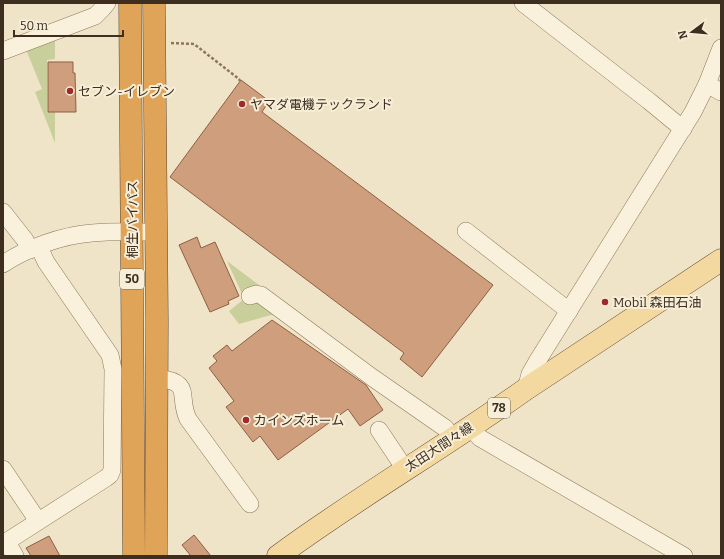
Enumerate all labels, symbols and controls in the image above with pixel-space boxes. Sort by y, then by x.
scale bar [14,12,123,38]
north arrow [672,12,712,52]
text: 50 m [20,19,49,33]
text: N [675,28,690,40]
place label: セブン-イレブン [78,84,175,99]
marker: セブン-イレブン [65,86,75,96]
place label: ヤマダ電機テックランド [250,97,393,112]
marker: ヤマダ電機テックランド [237,99,247,109]
street label: 桐生バイパス [125,180,140,258]
road number: 50 [120,269,144,289]
place label: Mobil 森田石油 [613,295,702,310]
marker: Mobil 森田石油 [600,297,610,307]
road number: 78 [488,398,510,418]
place label: カインズホーム [254,413,344,428]
marker: カインズホーム [241,415,251,425]
street label: 太田大間々線 [402,419,476,475]

